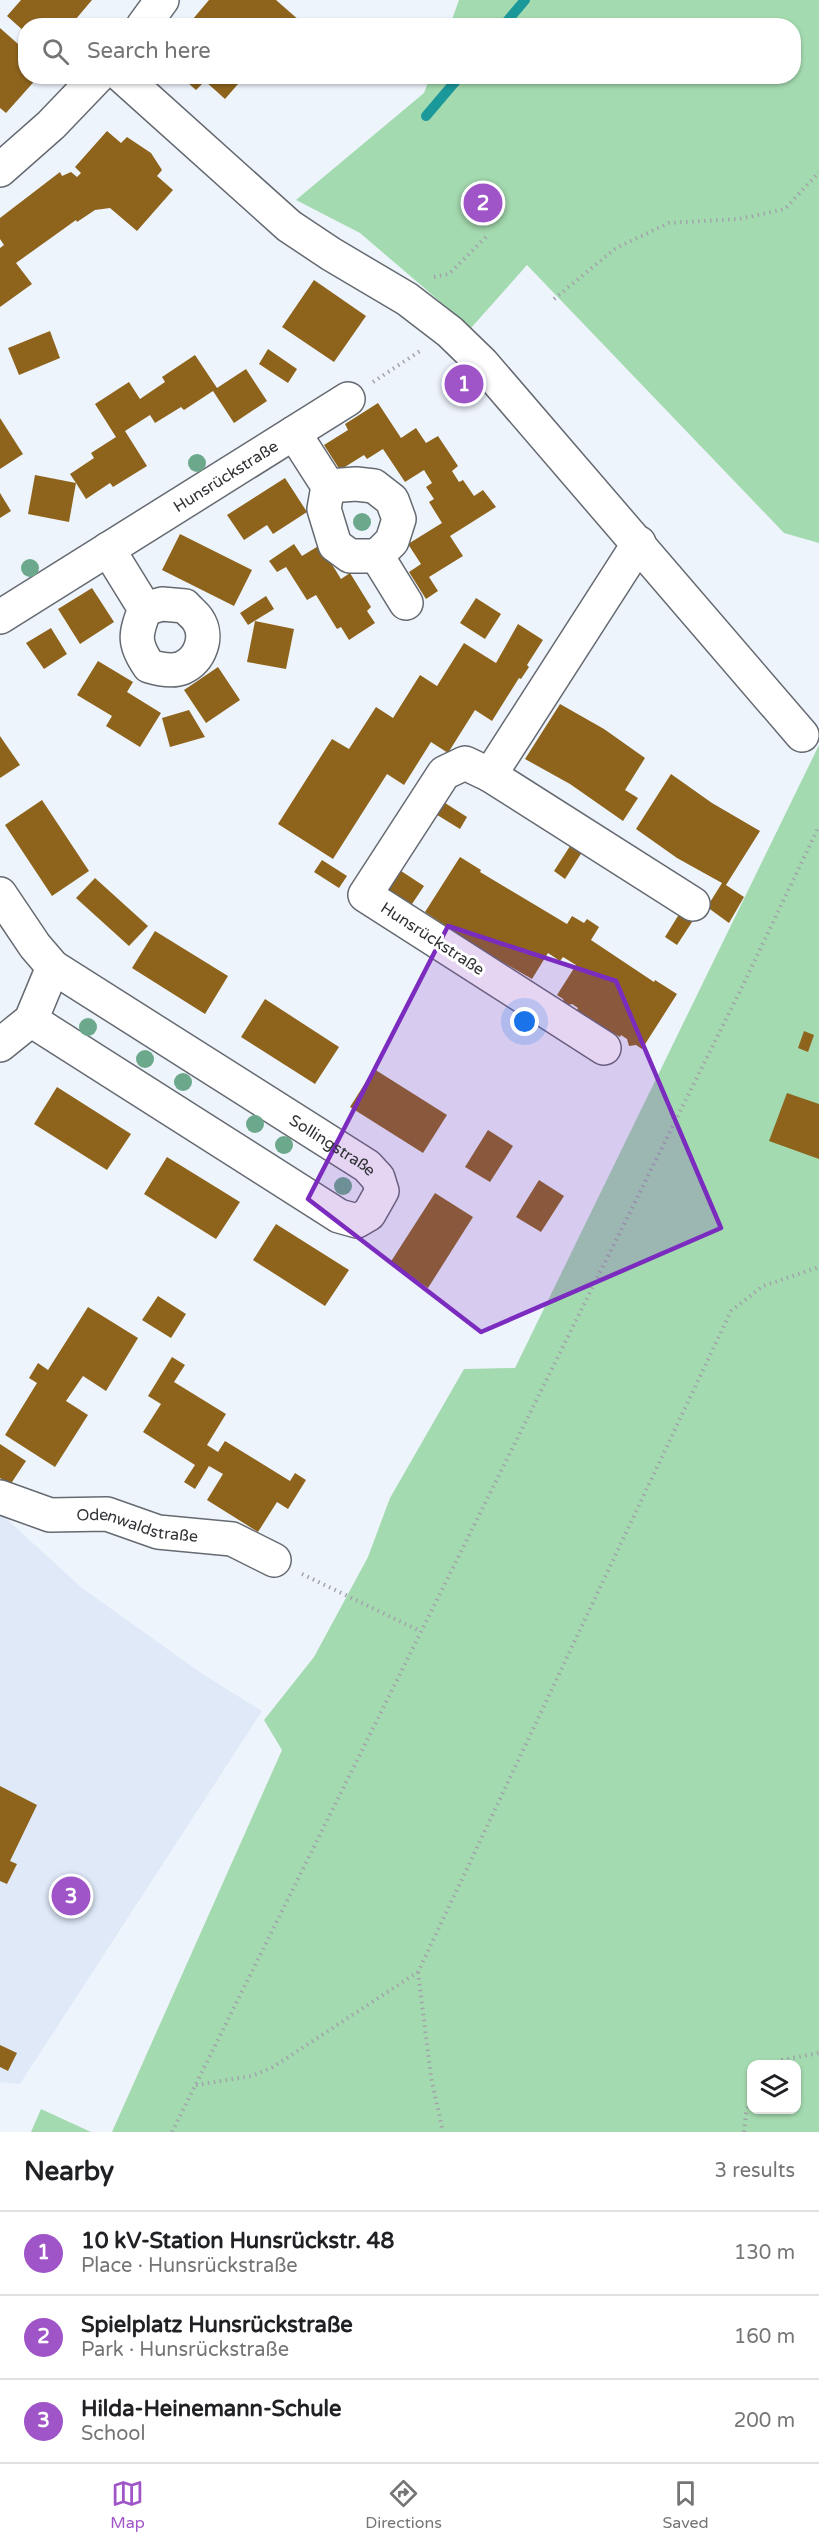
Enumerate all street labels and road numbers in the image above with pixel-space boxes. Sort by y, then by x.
street label: Hunsrückstraße [170,436,282,517]
street label: Hunsrückstraße [377,898,488,980]
street label: Sollingstraße [285,1110,380,1180]
street label: Odenwaldstraße [76,1505,199,1547]

